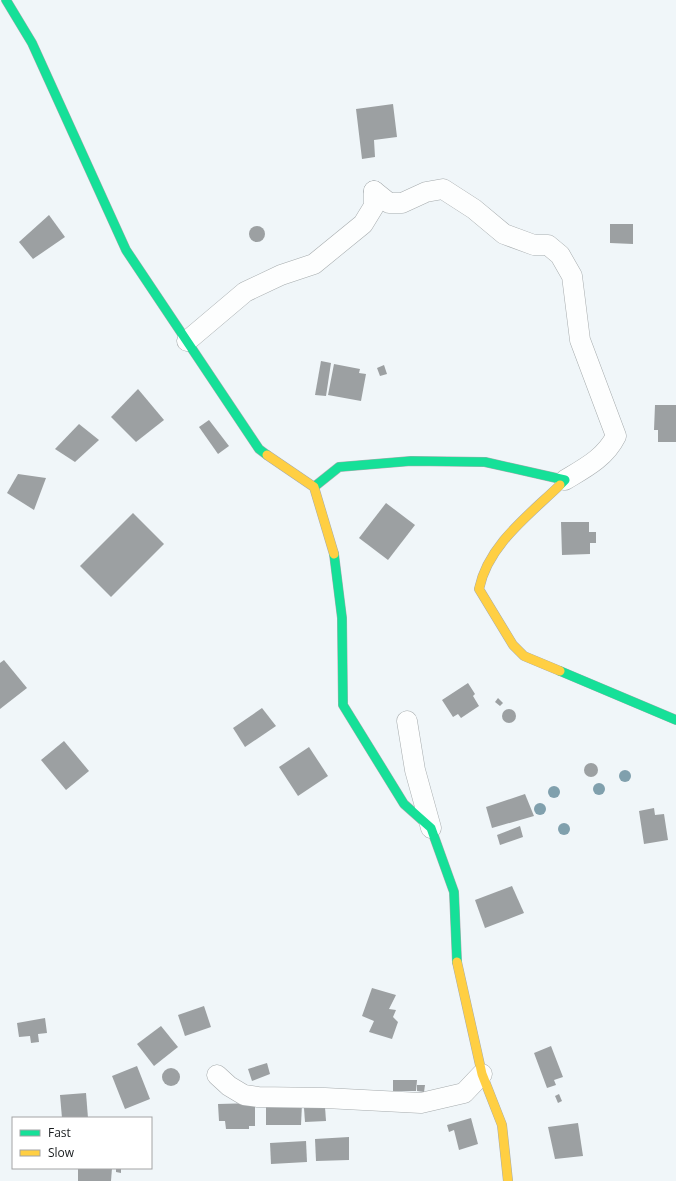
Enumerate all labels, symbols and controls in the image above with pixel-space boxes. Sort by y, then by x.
legend [12,1117,152,1169]
text: Fast [48,1124,71,1141]
text: Slow [48,1144,75,1161]

